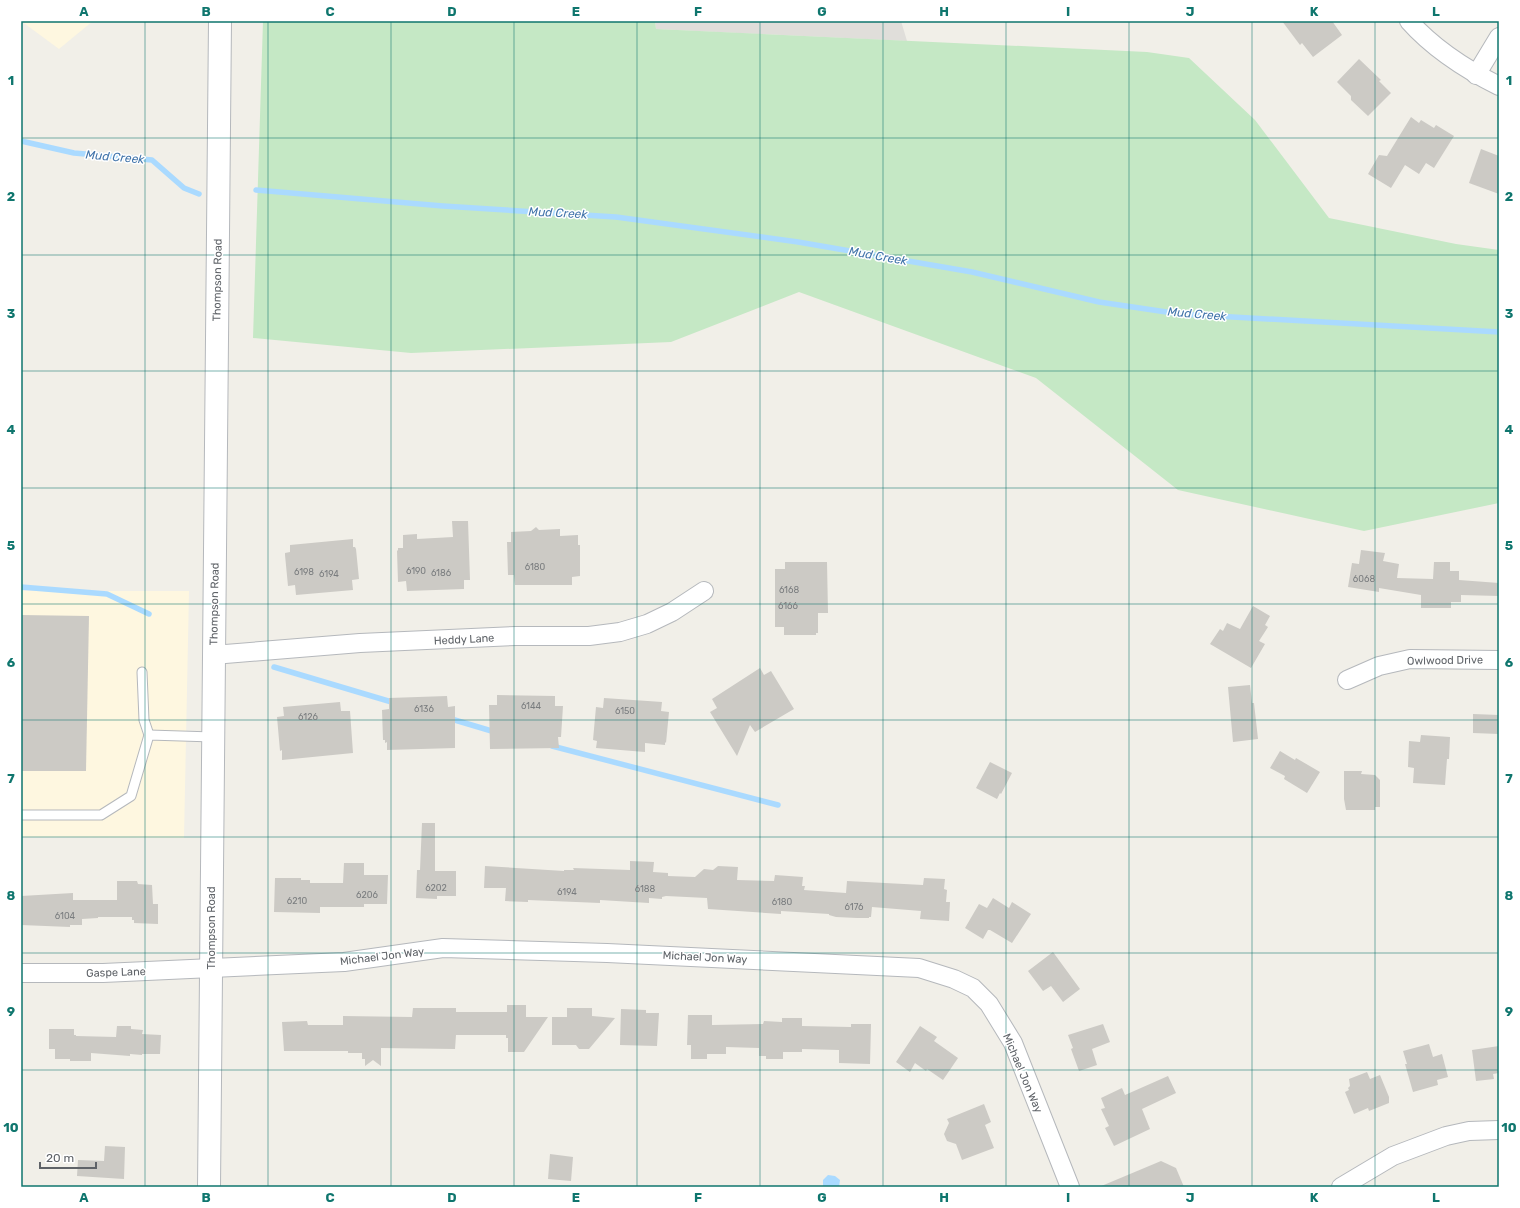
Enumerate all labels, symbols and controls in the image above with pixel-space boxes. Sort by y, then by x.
text: A [79,4,89,19]
text: B [201,4,211,19]
text: C [325,4,335,19]
text: D [447,4,457,19]
text: E [572,4,580,19]
text: F [694,4,702,19]
text: G [817,4,827,19]
text: H [939,4,949,19]
text: I [1066,4,1070,19]
text: J [1186,4,1194,19]
text: K [1310,4,1319,19]
text: L [1432,4,1440,19]
text: 1 [8,73,14,88]
text: 1 [1506,73,1512,88]
water label: Mud Creek [85,147,146,167]
text: 2 [7,189,15,204]
text: 2 [1505,189,1513,204]
water label: Mud Creek [528,204,589,222]
street label: Thompson Road [210,238,225,322]
water label: Mud Creek [848,244,909,268]
water label: Mud Creek [1167,304,1228,324]
text: 3 [7,306,16,321]
text: 3 [1505,306,1514,321]
text: 4 [7,422,16,437]
text: 4 [1505,422,1514,437]
text: 5 [7,538,15,553]
text: 5 [1505,538,1513,553]
street label: Thompson Road [207,562,222,646]
house number: 6180 [525,562,546,572]
house number: 6190 [406,566,426,576]
house number: 6198 [294,567,314,577]
house number: 6186 [431,568,452,578]
house number: 6194 [319,569,339,579]
house number: 6068 [1353,574,1375,584]
house number: 6168 [779,585,799,595]
house number: 6166 [778,601,799,611]
street label: Heddy Lane [433,631,495,648]
street label: Owlwood Drive [1407,653,1483,668]
text: 6 [7,655,16,670]
text: 6 [1505,655,1514,670]
house number: 6144 [521,701,542,711]
house number: 6136 [414,704,435,714]
house number: 6150 [615,706,635,716]
house number: 6126 [298,712,318,722]
text: 7 [7,771,15,786]
text: 7 [1505,771,1513,786]
house number: 6202 [425,883,447,893]
house number: 6188 [635,884,656,894]
street label: Thompson Road [205,887,218,969]
house number: 6194 [557,887,577,897]
text: 8 [7,888,16,903]
text: 8 [1505,888,1514,903]
house number: 6206 [356,890,378,900]
house number: 6210 [287,896,307,906]
house number: 6180 [772,897,793,907]
house number: 6176 [845,902,864,912]
house number: 6104 [55,911,76,921]
street label: Michael Jon Way [339,945,425,968]
street label: Michael Jon Way [662,949,748,966]
street label: Gaspe Lane [86,965,146,980]
text: 9 [7,1004,15,1019]
text: 9 [1505,1004,1513,1019]
street label: Michael Jon Way [1000,1032,1045,1115]
text: 10 [3,1120,19,1135]
text: 10 [1501,1120,1517,1135]
scale bar [40,1144,96,1170]
text: 20 m [46,1151,74,1165]
text: A [79,1190,89,1205]
text: B [201,1190,211,1205]
text: C [325,1190,335,1205]
text: D [447,1190,457,1205]
text: E [572,1190,580,1205]
text: F [694,1190,702,1205]
text: G [817,1190,827,1205]
text: H [939,1190,949,1205]
text: I [1066,1190,1070,1205]
text: J [1186,1190,1194,1205]
text: K [1310,1190,1319,1205]
text: L [1432,1190,1440,1205]

